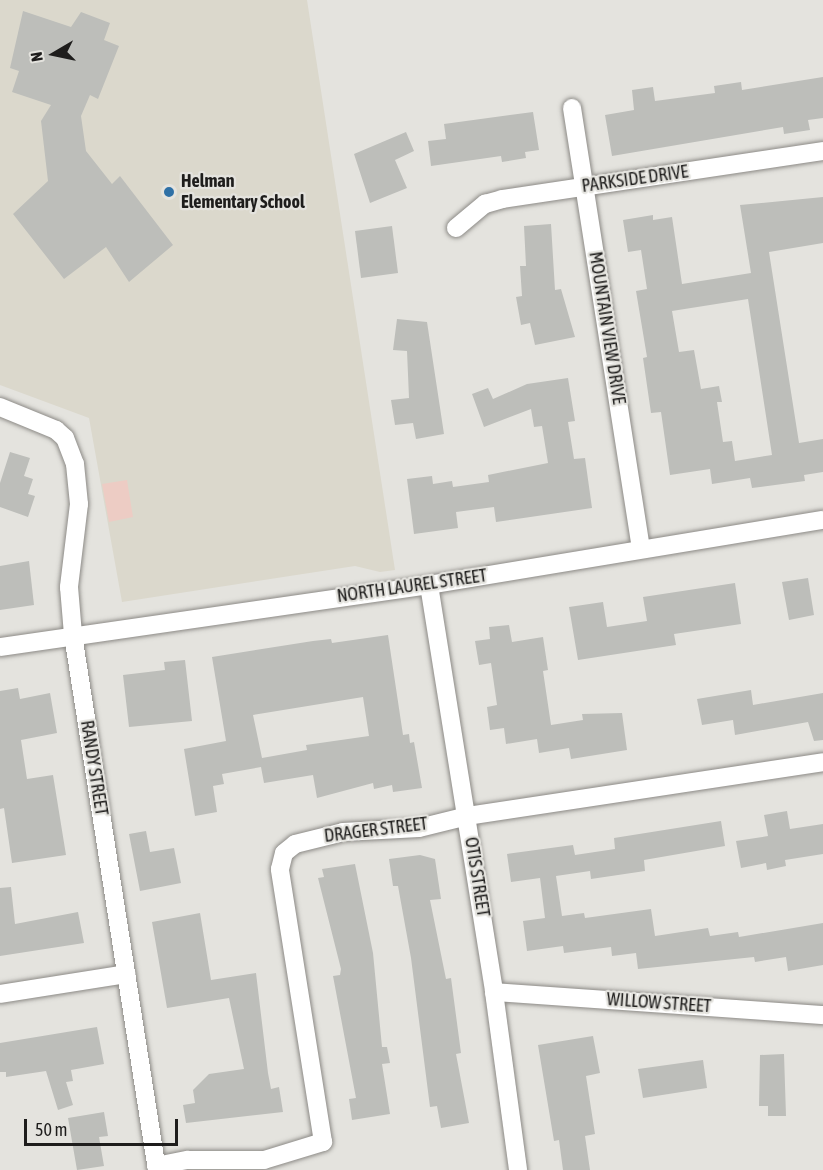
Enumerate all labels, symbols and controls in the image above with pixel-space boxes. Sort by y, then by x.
north arrow [24,24,84,84]
text: N [27,51,46,63]
street label: PARKSIDE DRIVE [580,161,690,197]
place label: Helman Elementary School [181,171,305,213]
marker: Helman Elementary School [162,185,176,199]
street label: MOUNTAIN VIEW DRIVE [584,250,630,406]
street label: NORTH LAUREL STREET [336,565,488,607]
street label: RANDY STREET [76,719,112,817]
street label: DRAGER STREET [323,813,429,847]
street label: OTIS STREET [460,836,494,918]
street label: WILLOW STREET [606,989,712,1017]
scale bar [27,1107,182,1145]
text: 50 m [35,1119,67,1140]

